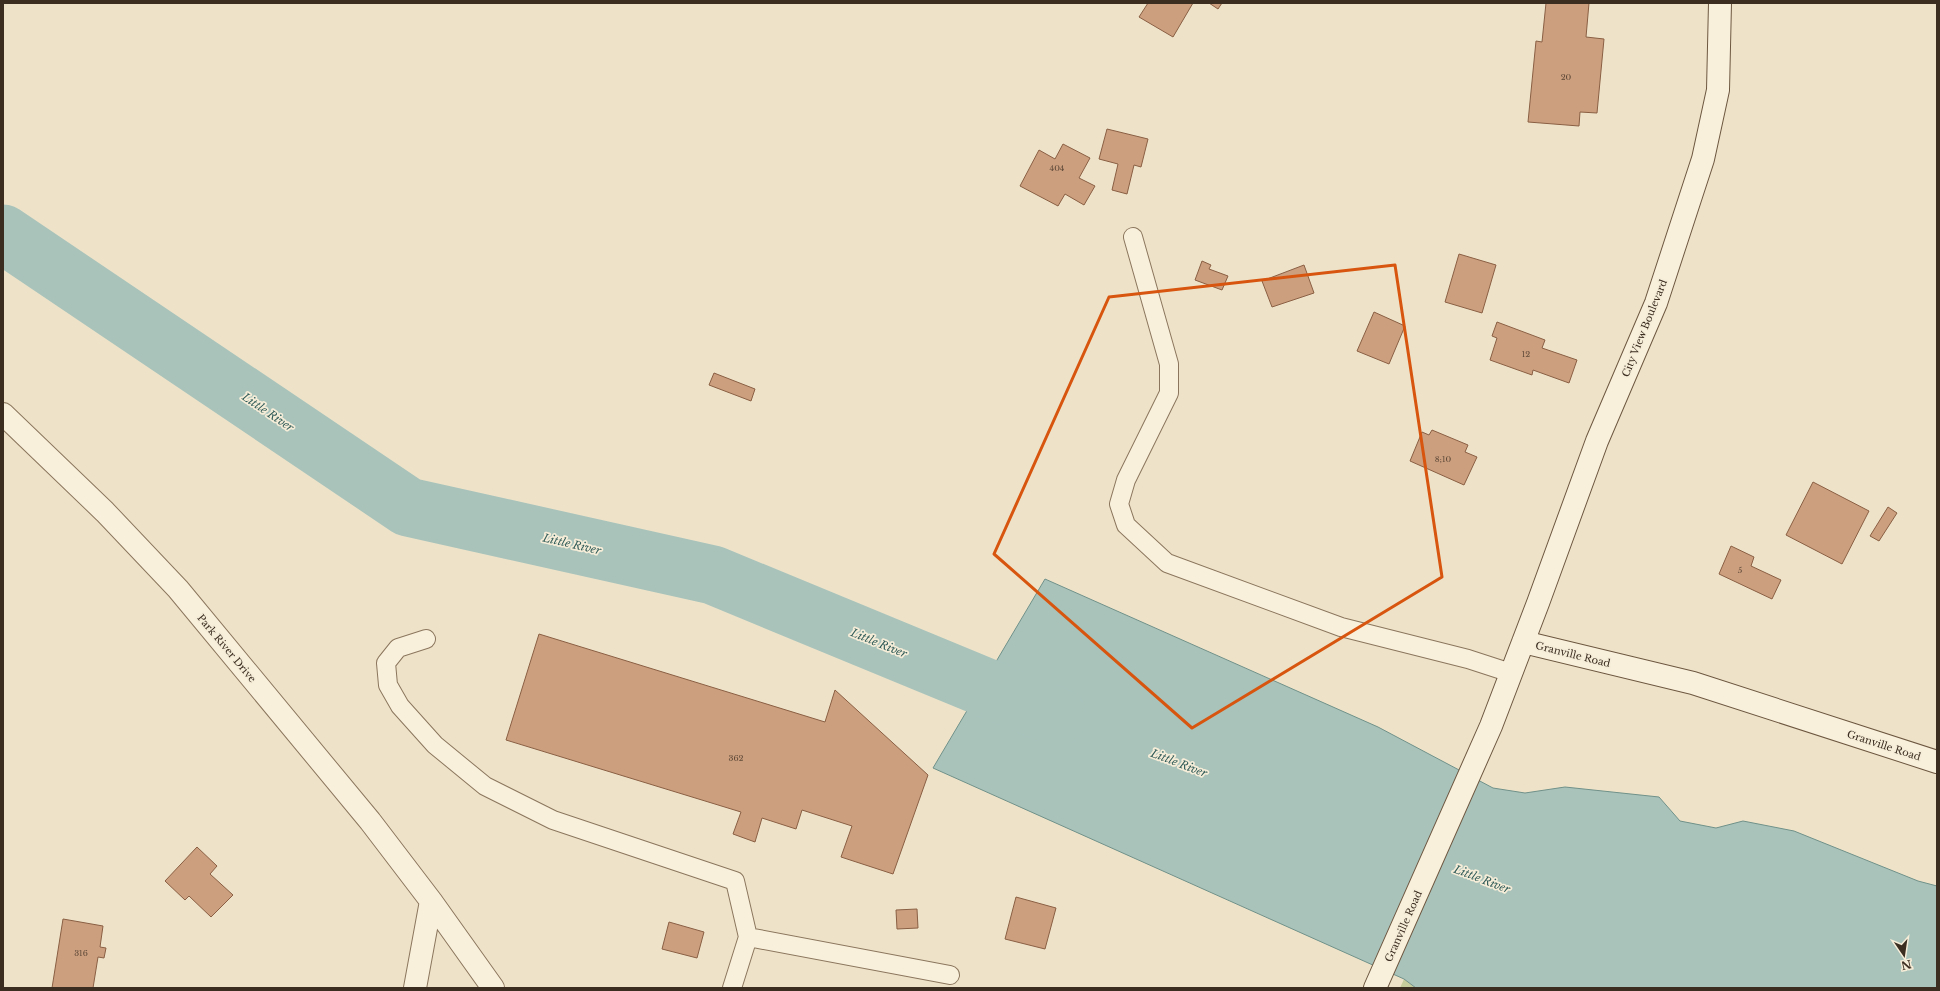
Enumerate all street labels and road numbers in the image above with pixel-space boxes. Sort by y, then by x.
street label: City View Boulevard [1619,277,1670,379]
street label: Park River Drive [194,612,259,685]
street label: Granville Road [1534,639,1612,670]
street label: Granville Road [1845,727,1923,764]
street label: Granville Road [1382,888,1425,964]

